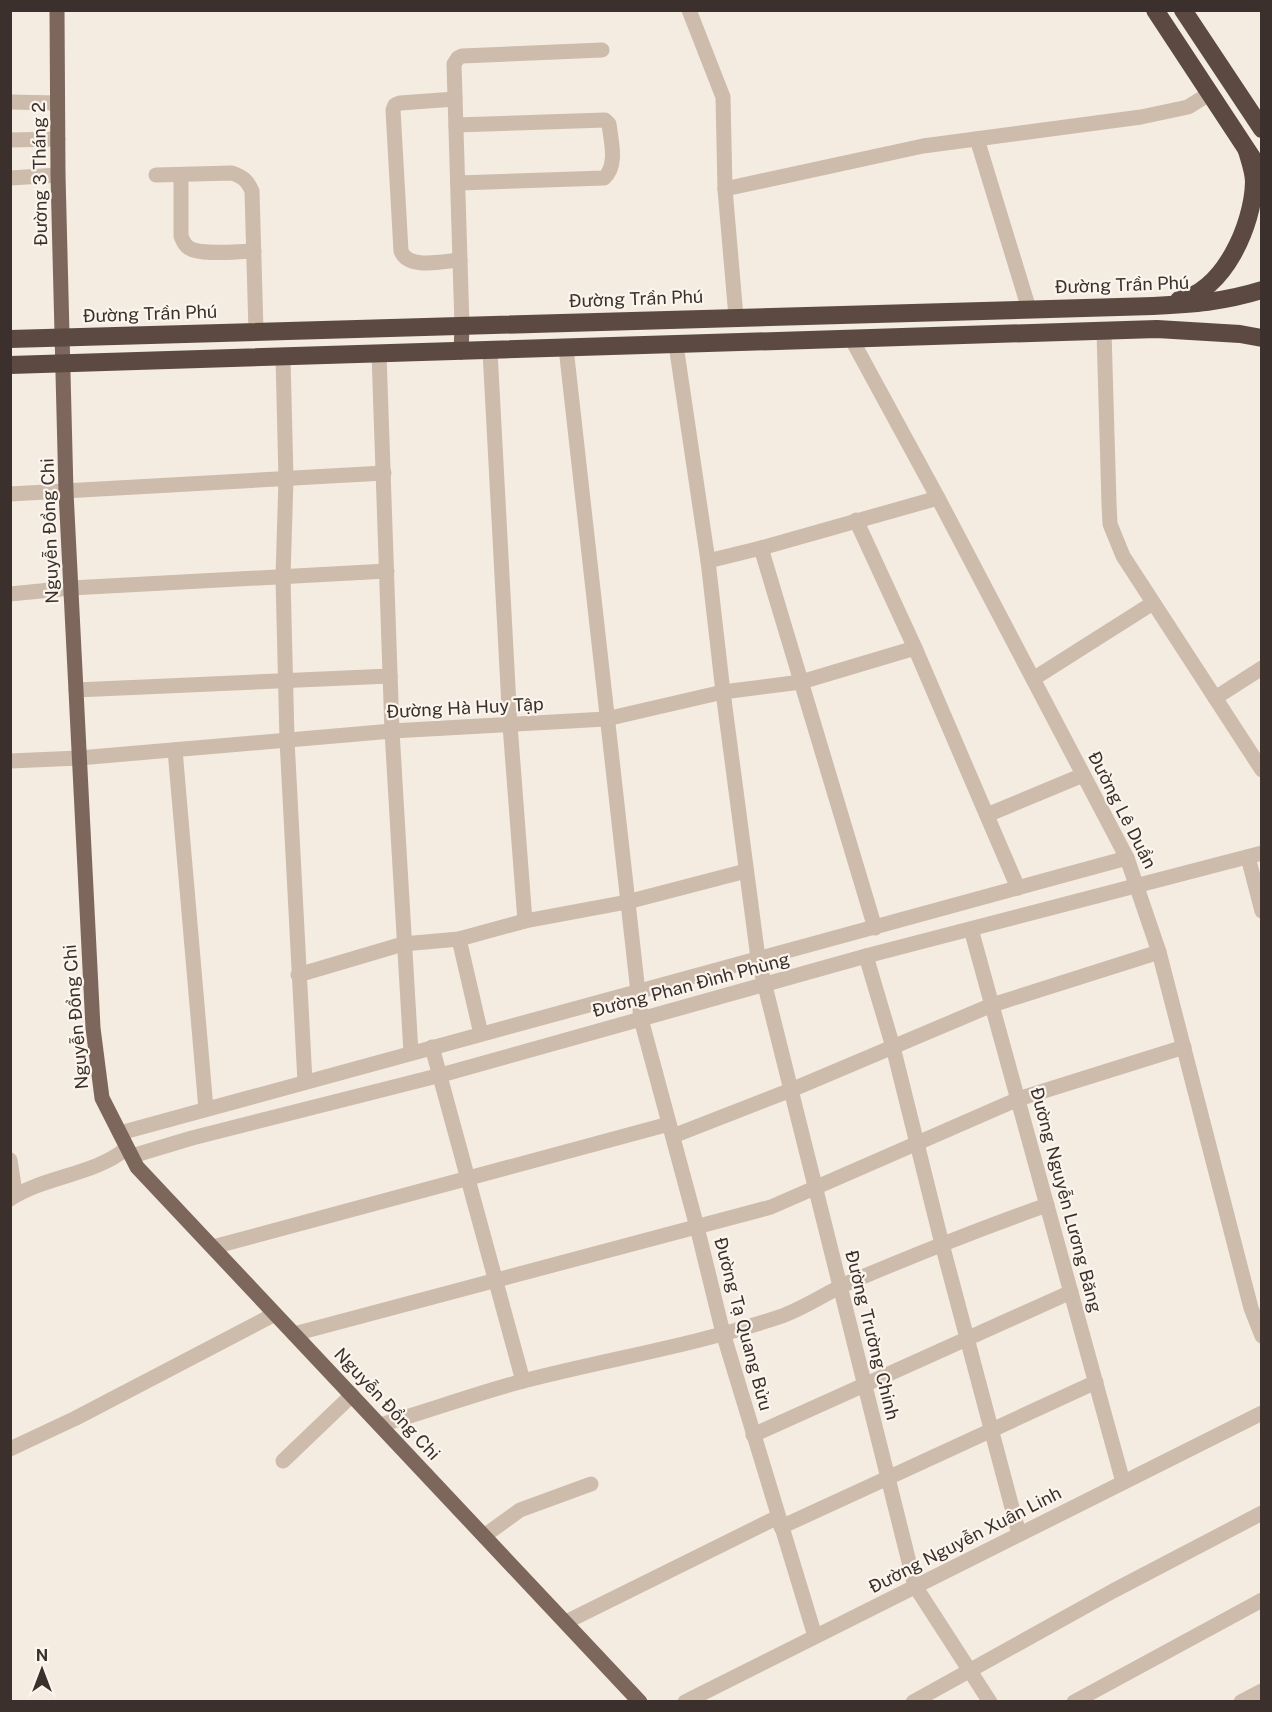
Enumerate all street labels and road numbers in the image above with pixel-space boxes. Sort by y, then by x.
street label: Đường 3 Tháng 2 [28,102,51,246]
street label: Đường Trần Phú [1054,272,1190,297]
street label: Đường Trần Phú [568,286,704,311]
street label: Đường Trần Phú [82,301,218,326]
street label: Nguyễn Đổng Chi [36,458,63,604]
street label: Đường Hà Huy Tập [386,693,544,722]
street label: Đường Lê Duẩn [1084,748,1161,872]
street label: Nguyễn Đổng Chi [59,944,92,1090]
street label: Đường Phan Đình Phùng [590,948,792,1021]
street label: Đường Nguyễn Lương Băng [1026,1085,1107,1315]
street label: Đường Tạ Quang Bửu [710,1235,777,1413]
street label: Đường Trường Chinh [841,1248,904,1422]
street label: Nguyễn Đổng Chi [330,1343,445,1464]
street label: Đường Nguyễn Xuân Linh [865,1482,1064,1597]

